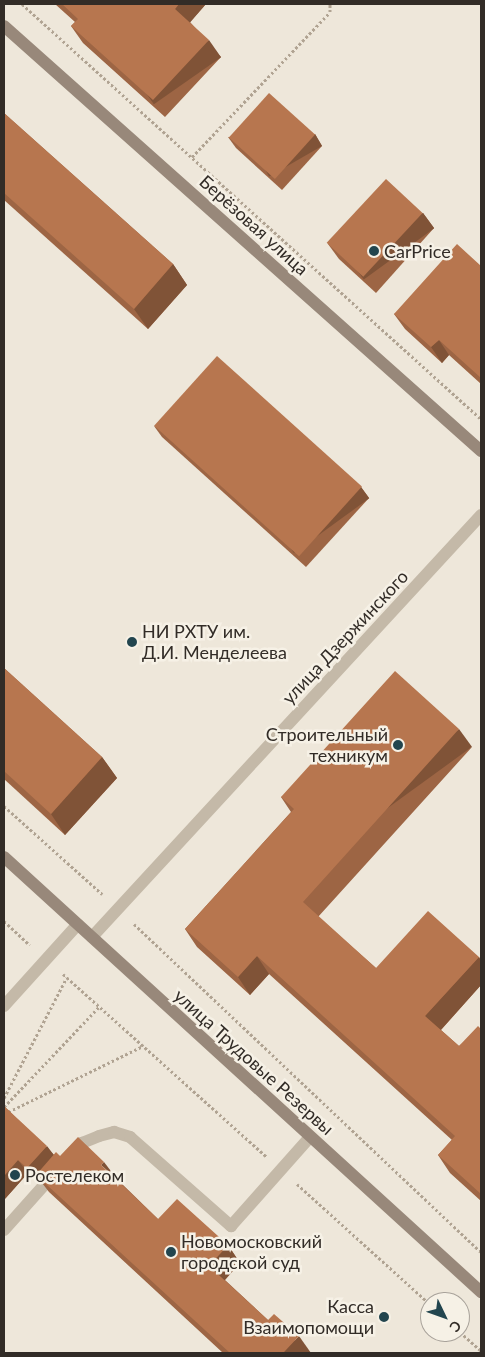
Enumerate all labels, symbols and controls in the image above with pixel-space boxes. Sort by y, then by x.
street label: Берёзовая улица [195,170,313,280]
place label: CarPrice [384,240,451,262]
marker: CarPrice [368,245,380,257]
street label: улица Дзержинского [277,566,413,708]
place label: НИ РХТУ им. Д.И. Менделеева [142,621,287,664]
marker: НИ РХТУ им. Д.И. Менделеева [126,636,138,648]
place label: Строительный техникум [266,724,388,766]
marker: Строительный техникум [392,739,404,751]
street label: улица Трудовые Резервы [170,985,338,1139]
place label: Ростелеком [25,1164,124,1186]
marker: Ростелеком [9,1169,21,1181]
place label: Новомосковский городской суд [181,1231,322,1274]
marker: Новомосковский городской суд [165,1246,177,1258]
north arrow [420,1292,470,1342]
place label: Касса Взаимопомощи [243,1296,374,1338]
marker: Касса Взаимопомощи [378,1311,390,1323]
text: С [446,1318,465,1336]

